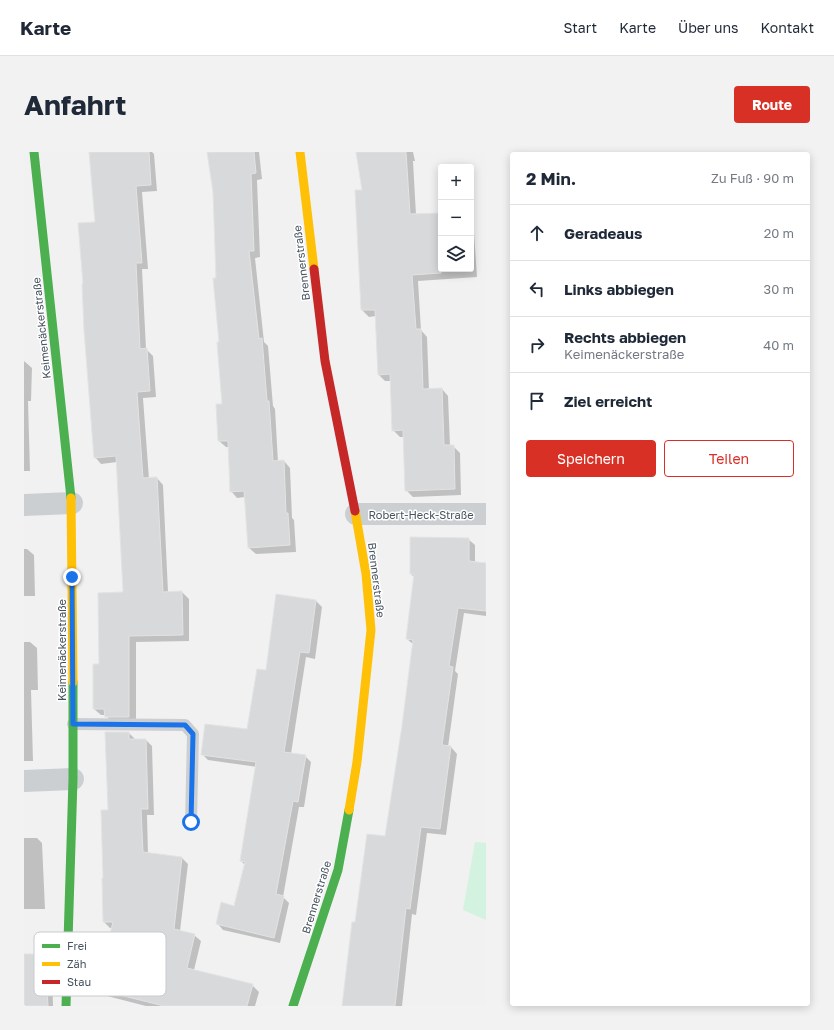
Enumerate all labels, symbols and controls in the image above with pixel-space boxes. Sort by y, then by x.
text: Karte [20,16,71,39]
text: Start [564,19,597,36]
text: Karte [619,19,656,36]
text: Über uns [678,19,738,36]
text: Kontakt [760,19,814,36]
button: Route [734,86,810,123]
text: Anfahrt [24,88,126,121]
map controls [438,164,474,272]
button: + [438,164,474,200]
text: 2 Min. [526,168,576,189]
text: Zu Fuß · 90 m [711,170,794,186]
button: − [438,200,474,236]
icon: ahead [526,222,548,244]
text: Geradeaus [564,224,642,242]
street label: Brennerstraße [290,225,312,301]
text: 20 m [764,225,794,241]
button: layers [438,236,474,272]
street label: Keimenäckerstraße [29,277,53,379]
icon: left [526,278,548,300]
text: Links abbiegen [564,280,674,298]
text: 30 m [764,281,794,297]
text: Rechts abbiegen [564,328,686,346]
icon: right [526,334,548,356]
text: 40 m [763,337,794,353]
text: Keimenäckerstraße [564,346,684,362]
icon: arrive [526,390,548,412]
text: Ziel erreicht [564,392,652,410]
button: Speichern [526,440,656,477]
button: Teilen [664,440,794,477]
street label: Robert-Heck-Straße [368,508,474,521]
street label: Brennerstraße [366,542,388,618]
route end [63,568,81,586]
street label: Keimenäckerstraße [55,599,68,701]
route start [182,813,200,831]
street label: Brennerstraße [299,859,333,935]
legend [34,932,166,996]
text: Frei [67,939,87,952]
text: Zäh [67,957,87,970]
text: Stau [67,975,91,988]

